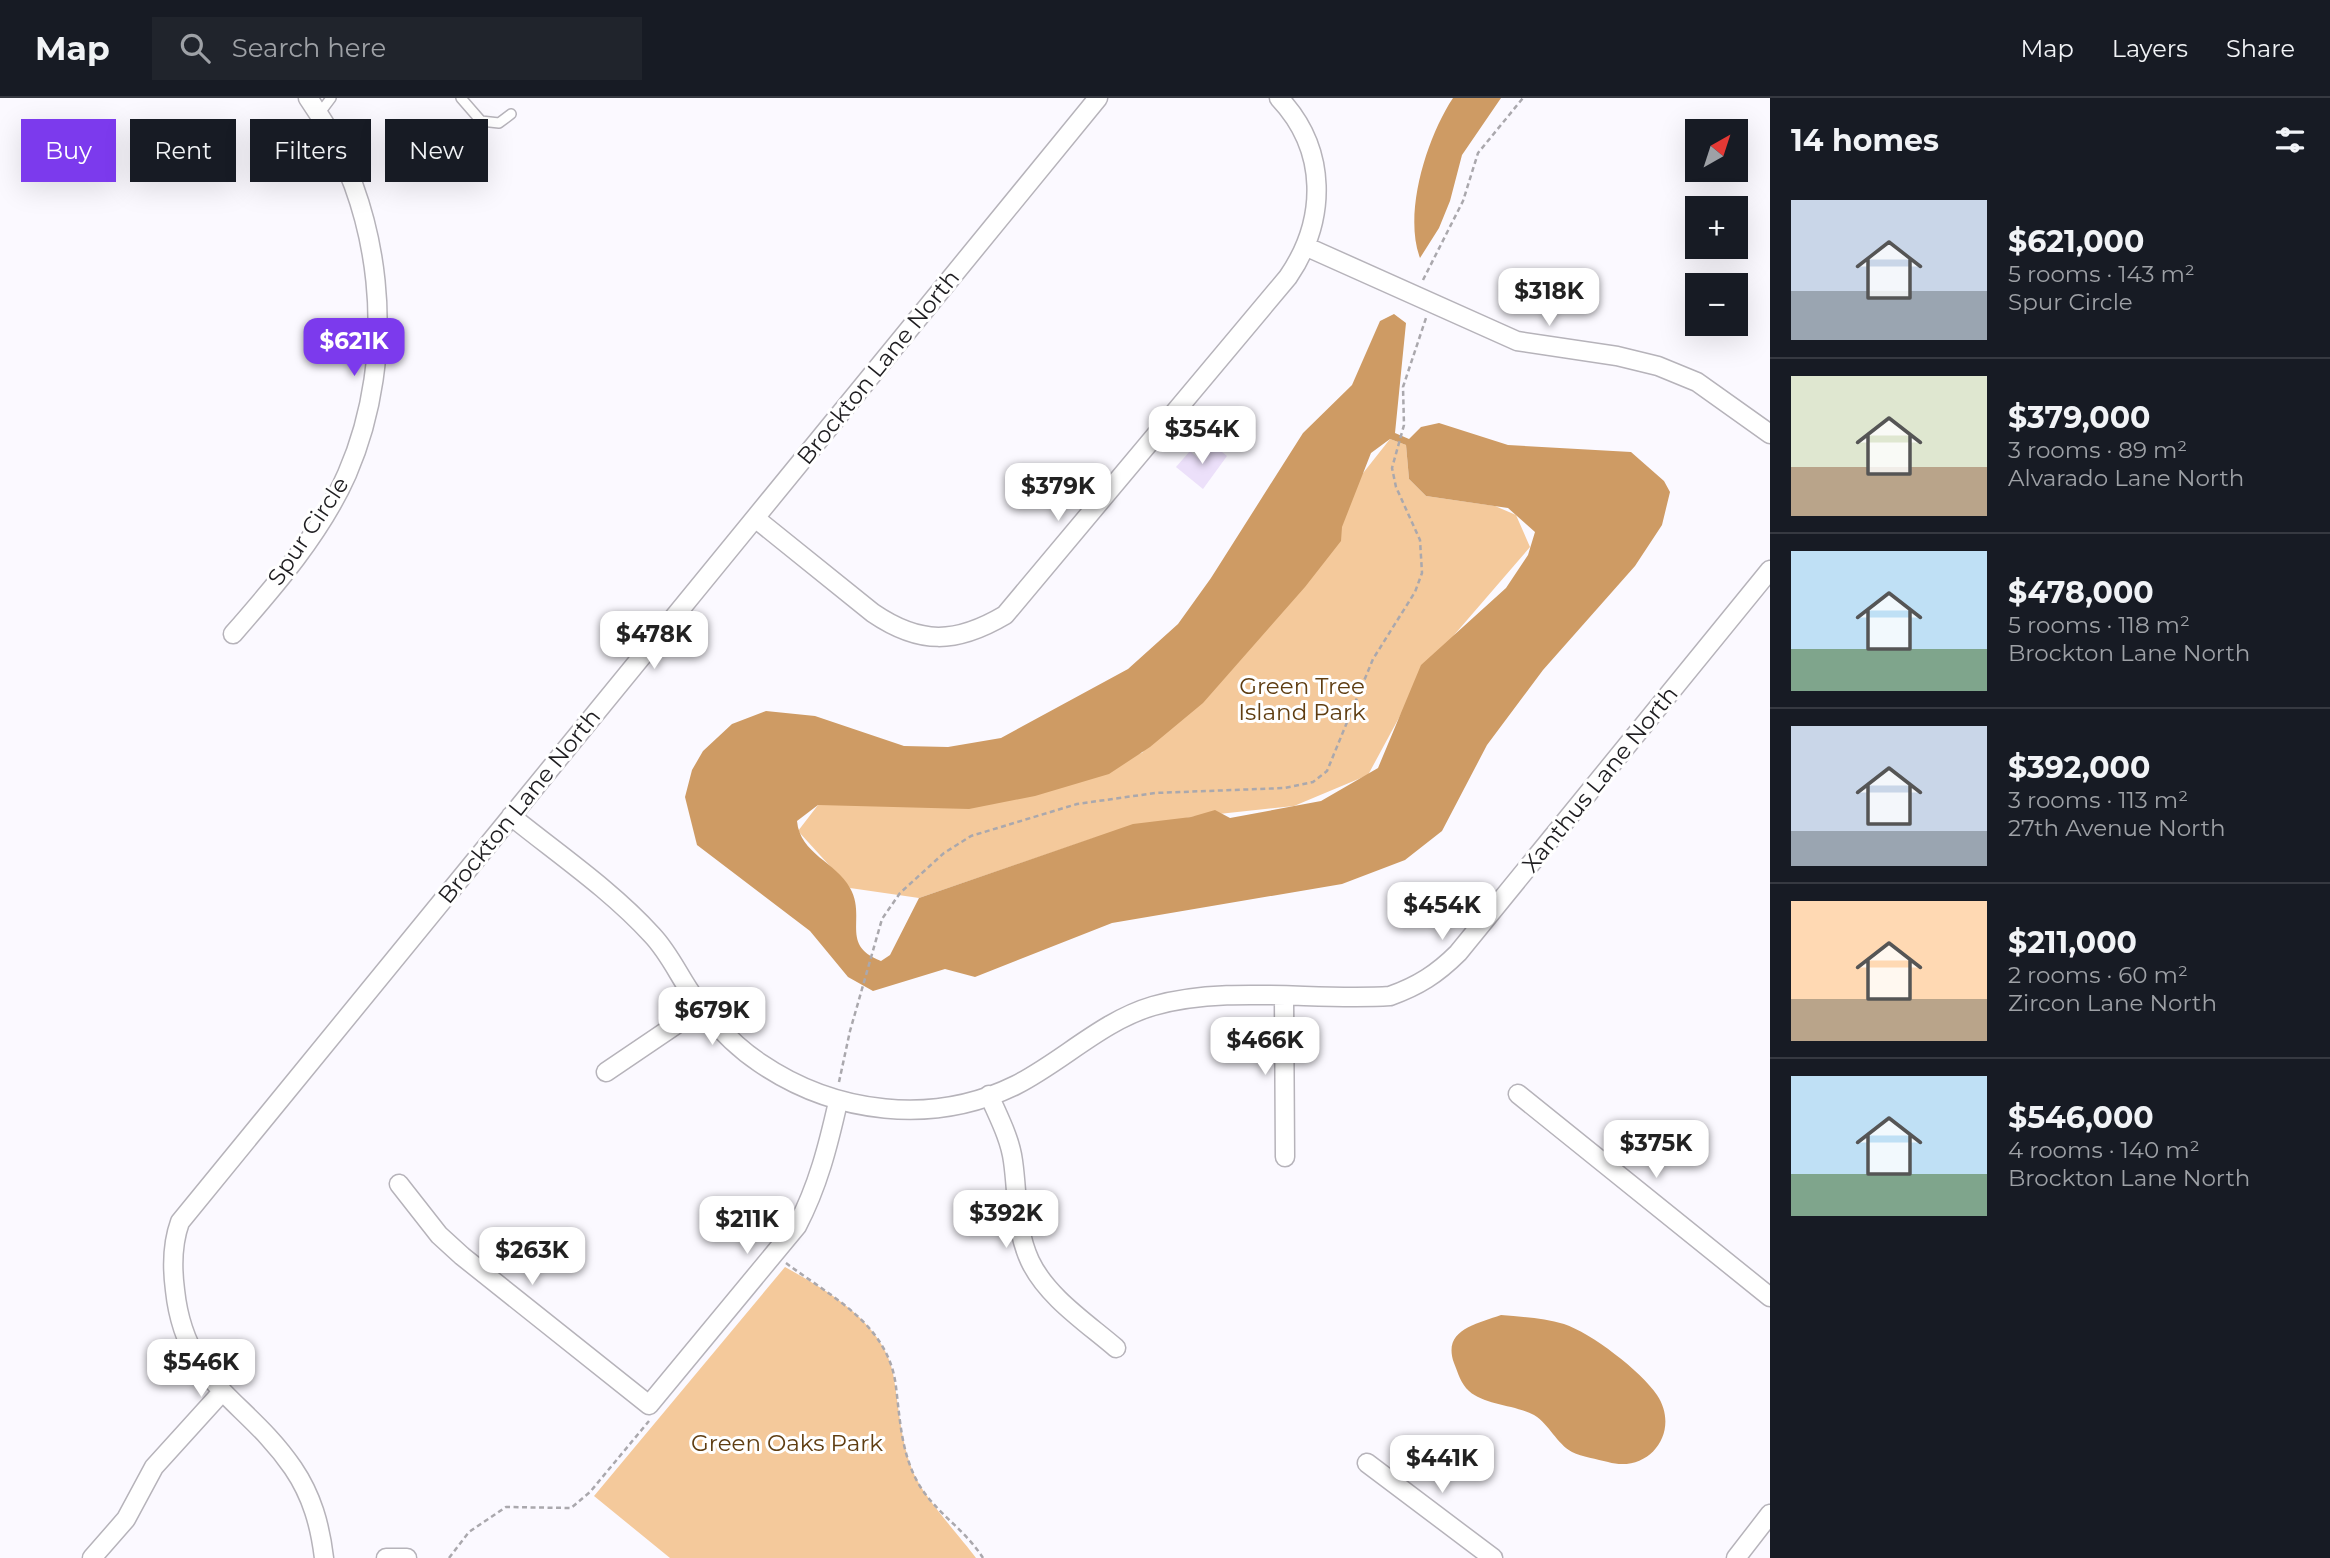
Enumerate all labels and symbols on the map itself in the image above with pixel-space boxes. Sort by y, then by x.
north arrow [1685,119,1748,182]
street label: Brockton Lane North [791,264,965,470]
pin: $318K [1500,268,1598,328]
pin: $621K [305,318,403,378]
pin: $354K [1153,406,1251,466]
pin: $379K [1009,464,1107,523]
street label: Spur Circle [262,471,354,591]
pin: $478K [605,612,703,671]
park label: Green Tree Island Park [1238,672,1366,726]
street label: Xanthus Lane North [1516,680,1684,878]
street label: Brockton Lane North [432,703,606,909]
pin: $454K [1393,882,1491,942]
pin: $679K [663,988,761,1047]
pin: $466K [1216,1018,1314,1077]
pin: $375K [1607,1121,1705,1180]
pin: $392K [957,1190,1055,1250]
pin: $211K [698,1196,796,1256]
pin: $263K [483,1228,581,1287]
pin: $546K [152,1340,250,1399]
park label: Green Oaks Park [691,1429,883,1457]
pin: $441K [1393,1436,1491,1495]

